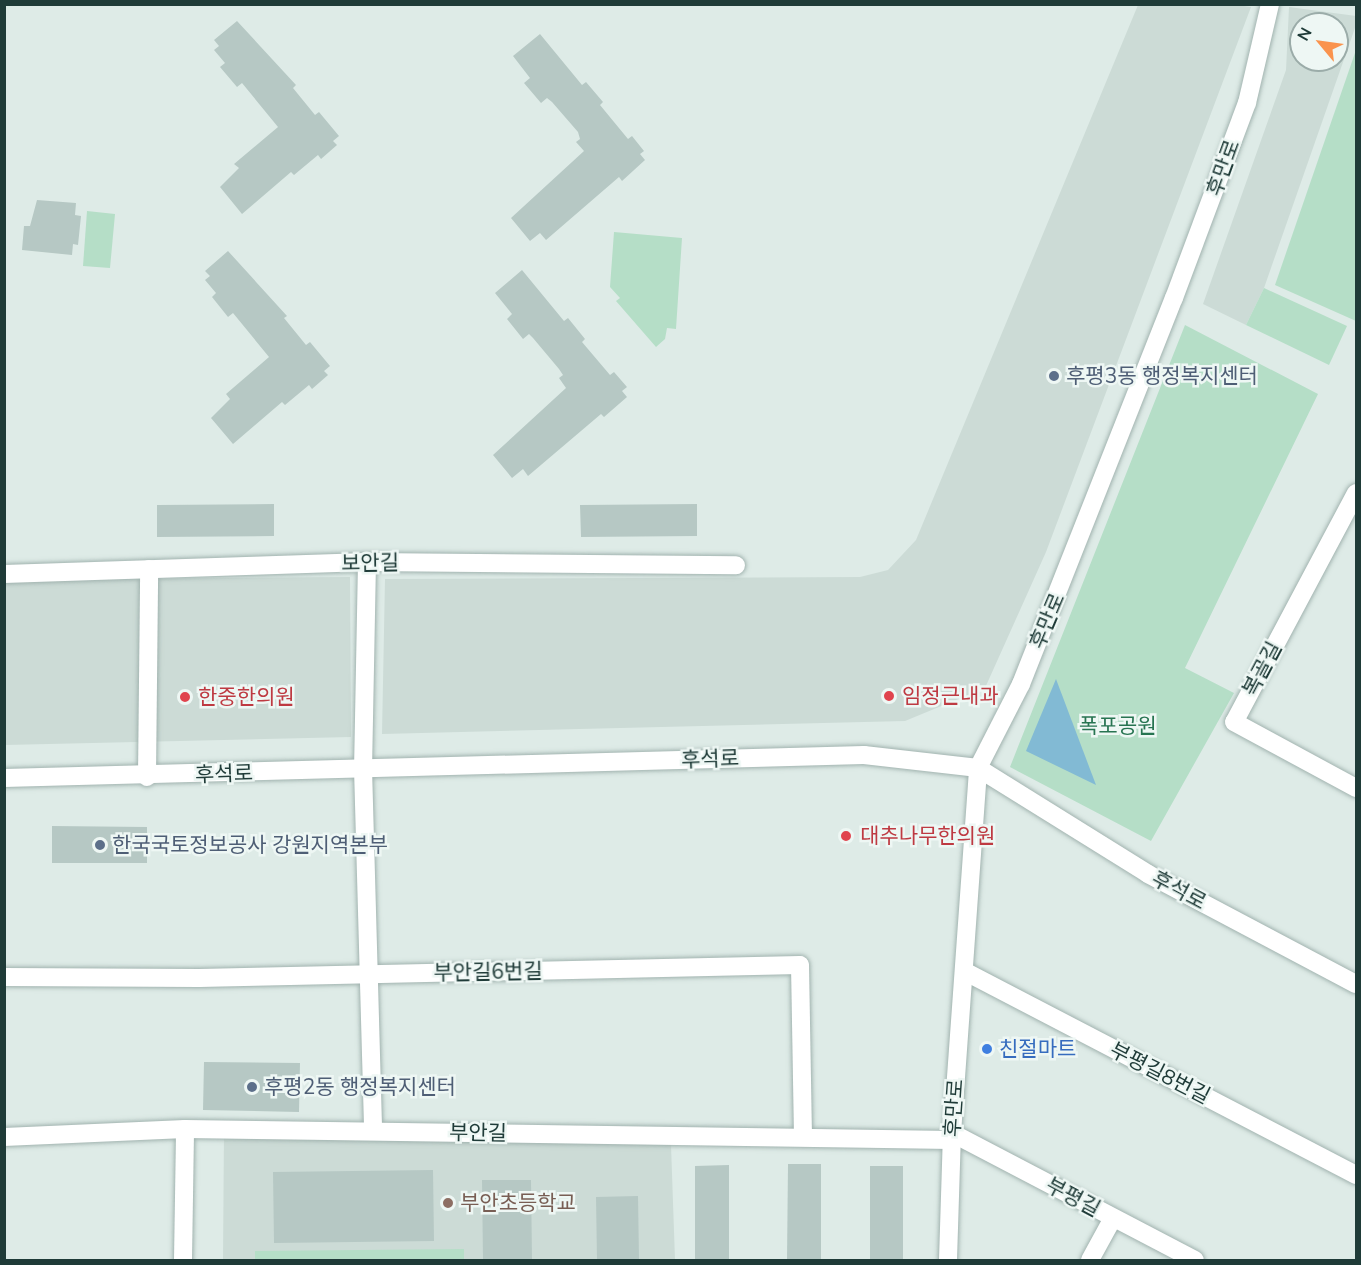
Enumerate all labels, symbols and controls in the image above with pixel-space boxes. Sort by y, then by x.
north arrow [1289,12,1349,72]
text: N [1292,24,1318,45]
street label: 후만로 [1201,136,1245,200]
place label: 후평3동 행정복지센터 [1066,363,1258,389]
marker: 후평3동 행정복지센터 [1047,369,1061,383]
street label: 보안길 [341,550,399,576]
street label: 후만로 [1024,589,1070,653]
street label: 복골길 [1237,637,1287,701]
place label: 임정근내과 [902,683,999,709]
place label: 한중한의원 [198,684,295,710]
marker: 임정근내과 [880,687,898,705]
marker: 한중한의원 [176,688,194,706]
park label: 폭포공원 [1079,713,1157,739]
street label: 후석로 [681,745,739,773]
street label: 후석로 [195,760,253,788]
place label: 대추나무한의원 [860,823,995,849]
marker: 대추나무한의원 [837,827,855,845]
place label: 한국국토정보공사 강원지역본부 [112,832,388,858]
marker: 한국국토정보공사 강원지역본부 [93,838,107,852]
street label: 후석로 [1147,865,1211,915]
street label: 부안길6번길 [433,958,543,986]
place label: 친절마트 [999,1036,1076,1062]
street label: 부평길8번길 [1106,1037,1214,1109]
marker: 친절마트 [980,1042,994,1056]
place label: 후평2동 행정복지센터 [264,1074,456,1100]
street label: 후만로 [939,1078,969,1138]
marker: 후평2동 행정복지센터 [245,1080,259,1094]
street label: 부안길 [449,1120,507,1146]
street label: 부평길 [1041,1172,1105,1222]
place label: 부안초등학교 [460,1190,576,1216]
marker: 부안초등학교 [441,1196,455,1210]

